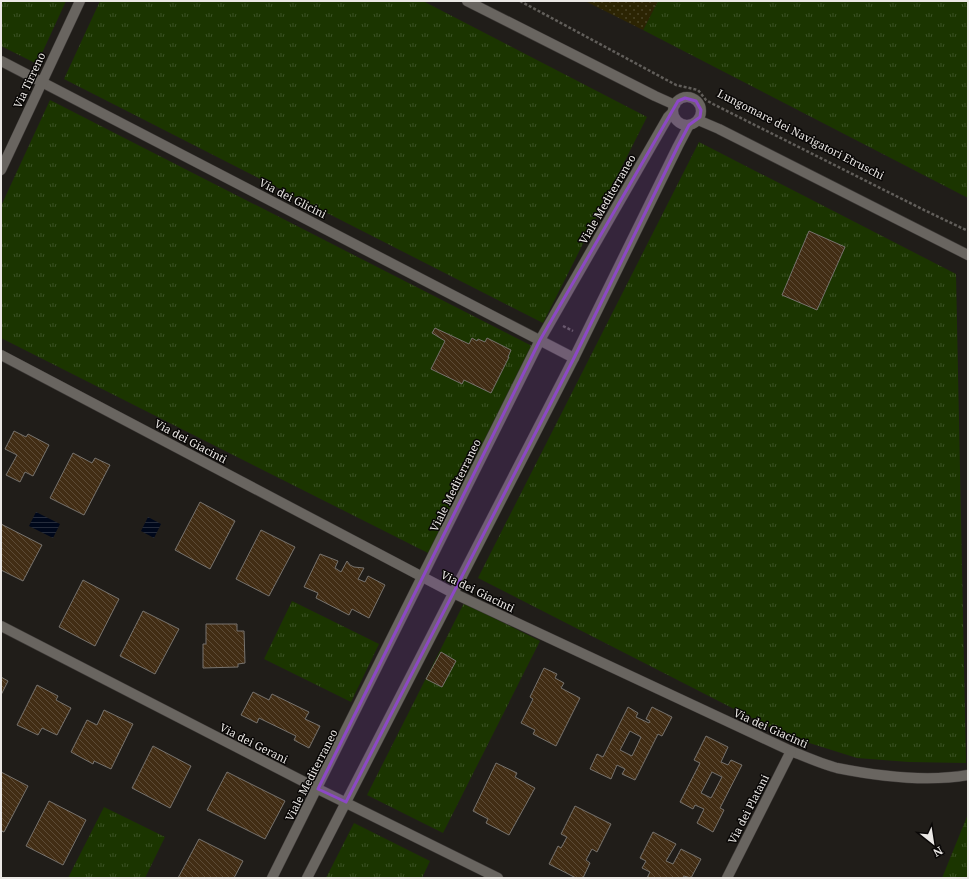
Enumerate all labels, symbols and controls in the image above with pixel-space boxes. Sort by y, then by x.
street label: Via Tirreno [10,50,48,110]
street label: Lungomare dei Navigatori Etruschi [715,85,887,183]
street label: Viale Mediterraneo [575,151,639,247]
street label: Via dei Glicini [257,175,330,222]
street label: Via dei Giacinti [152,416,230,467]
street label: Viale Mediterraneo [426,436,484,534]
street label: Via dei Giacinti [439,567,518,615]
street label: Via dei Giacinti [731,705,811,751]
street label: Via dei Gerani [217,719,291,767]
street label: Viale Mediterraneo [281,727,341,823]
street label: Via dei Platani [724,771,772,846]
north arrow [913,823,953,863]
text: N [930,843,946,861]

